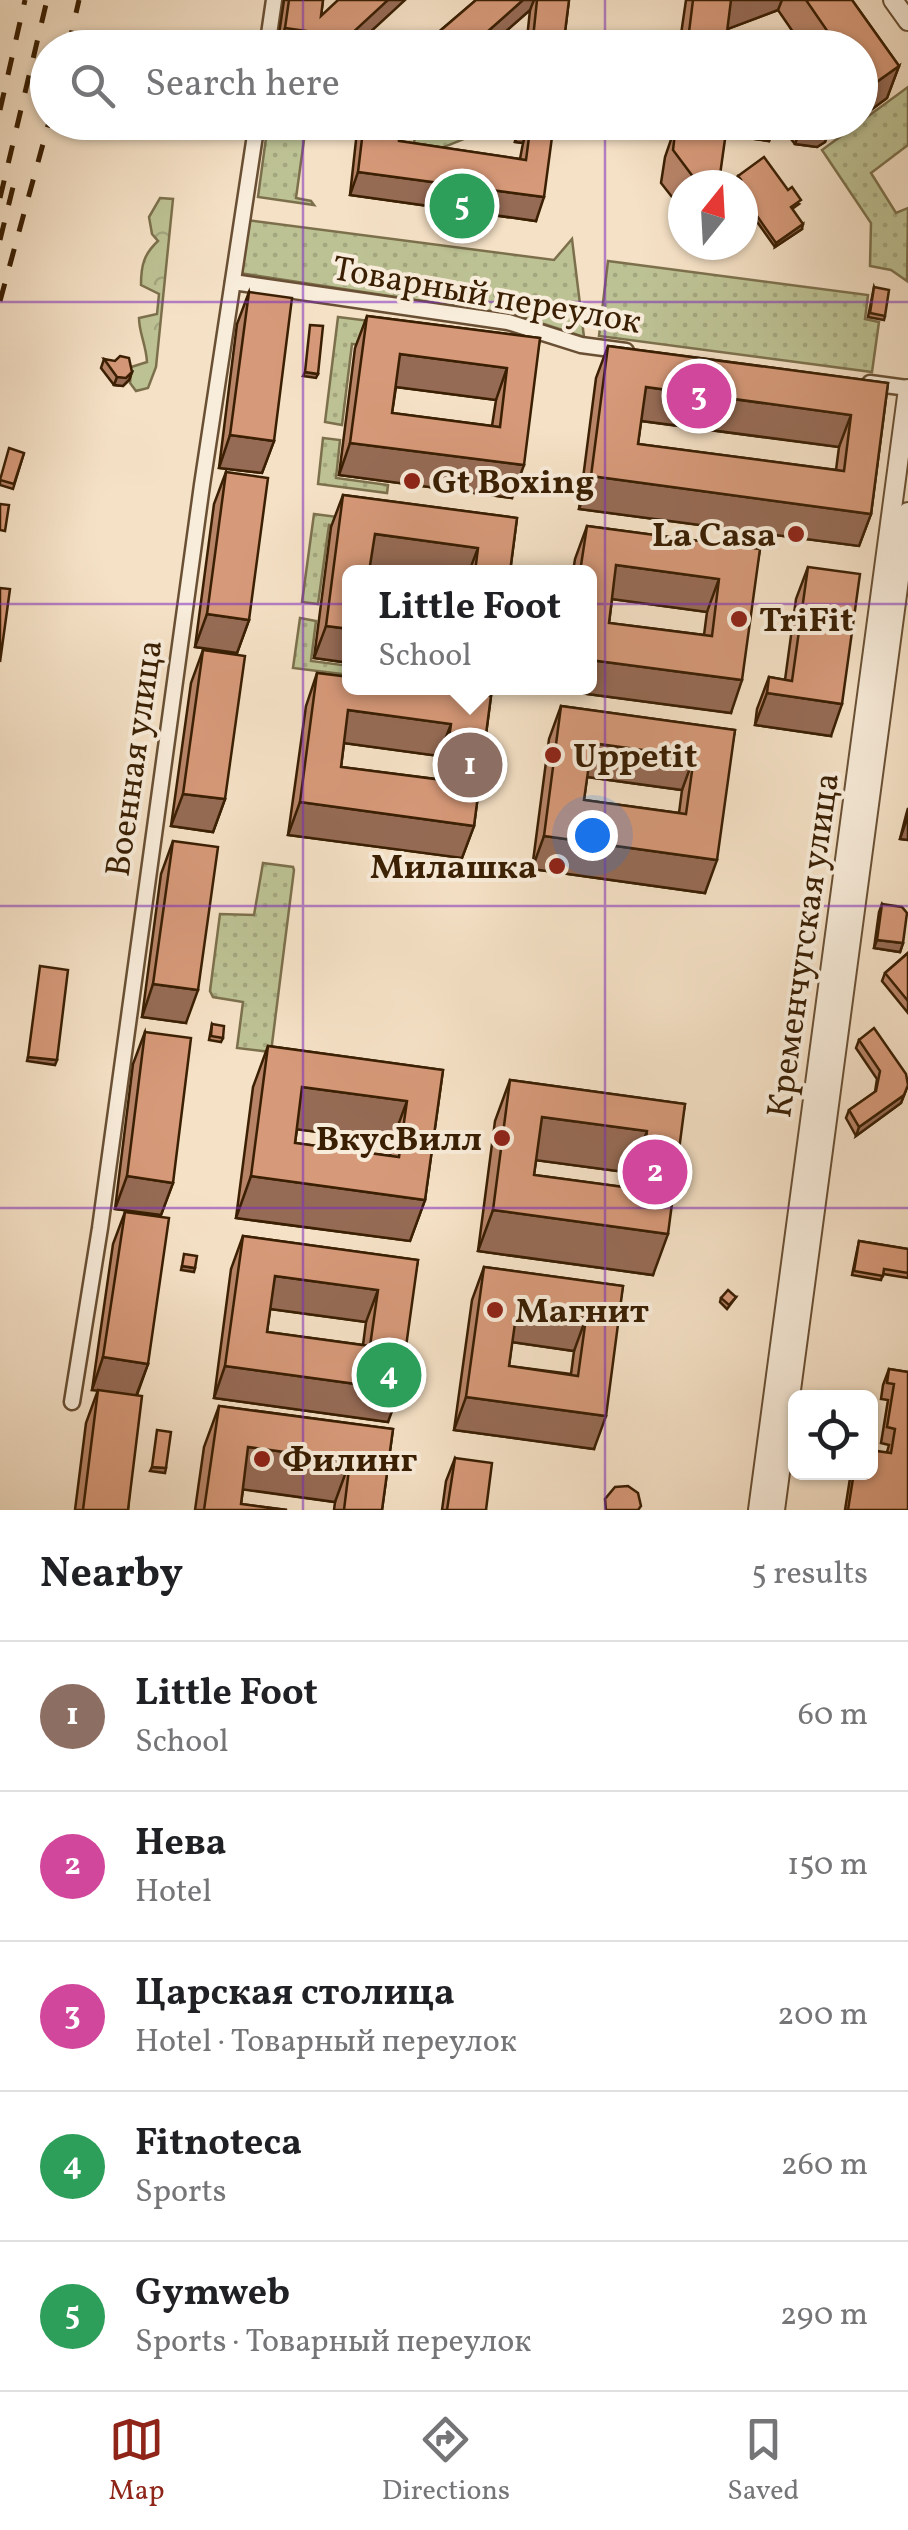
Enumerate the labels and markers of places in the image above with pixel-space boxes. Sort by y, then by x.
pin: 5 [430,168,494,244]
pin: 3 [666,358,732,434]
place label: Gt Boxing [432,460,594,508]
marker: Gt Boxing [401,470,423,492]
place label: La Casa [652,513,776,561]
marker: La Casa [785,523,807,545]
place label: TriFit [759,598,854,646]
marker: TriFit [728,608,750,630]
pin: 1 [438,728,502,802]
place label: Uppetit [573,734,697,782]
marker: Uppetit [542,744,564,766]
place label: Милашка [370,845,537,893]
marker: Милашка [546,855,568,877]
place label: ВкусВилл [316,1117,482,1165]
marker: ВкусВилл [491,1127,513,1149]
pin: 2 [622,1134,688,1210]
place label: Магнит [515,1289,649,1337]
marker: Магнит [484,1299,506,1321]
pin: 4 [356,1338,422,1412]
place label: Филинг [282,1438,418,1486]
marker: Филинг [251,1448,273,1470]

